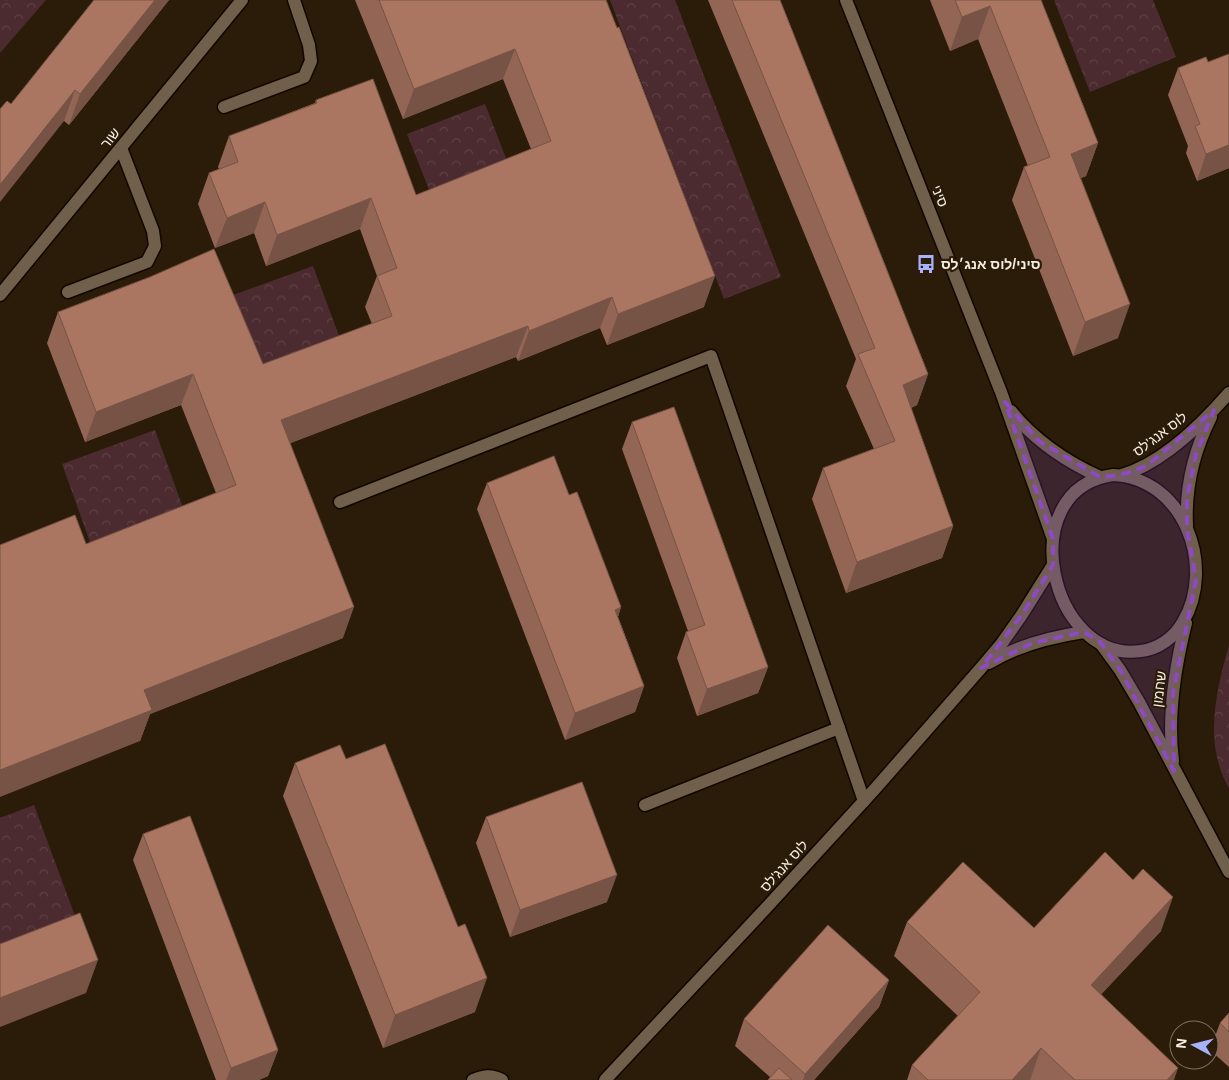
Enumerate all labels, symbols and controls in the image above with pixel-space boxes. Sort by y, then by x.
street label: שור [97,125,123,151]
street label: סיני [928,183,952,209]
bus stop icon: סיני/לוס אנג׳לס [915,253,937,275]
place label: סיני/לוס אנג׳לס [941,256,1041,272]
street label: לוס אנג'לס [1130,409,1190,459]
street label: שחמון [1149,670,1169,708]
street label: לוס אנג'לס [757,837,811,895]
north arrow [1169,1020,1219,1070]
text: N [1173,1037,1190,1049]

